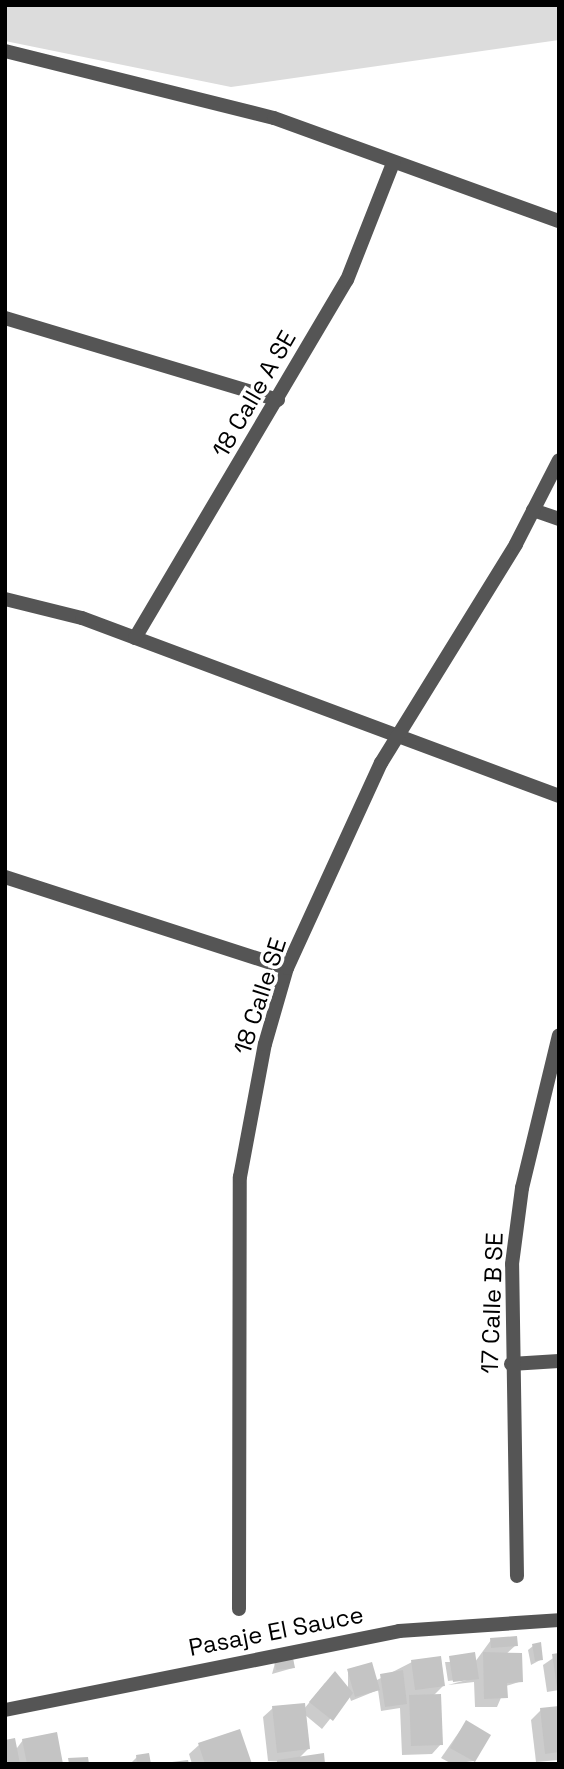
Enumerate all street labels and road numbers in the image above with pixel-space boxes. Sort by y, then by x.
street label: 18 Calle A SE [206,325,302,463]
street label: 18 Calle SE [228,934,292,1058]
street label: 17 Calle B SE [475,1232,509,1374]
street label: Pasaje El Sauce [186,1600,366,1662]

